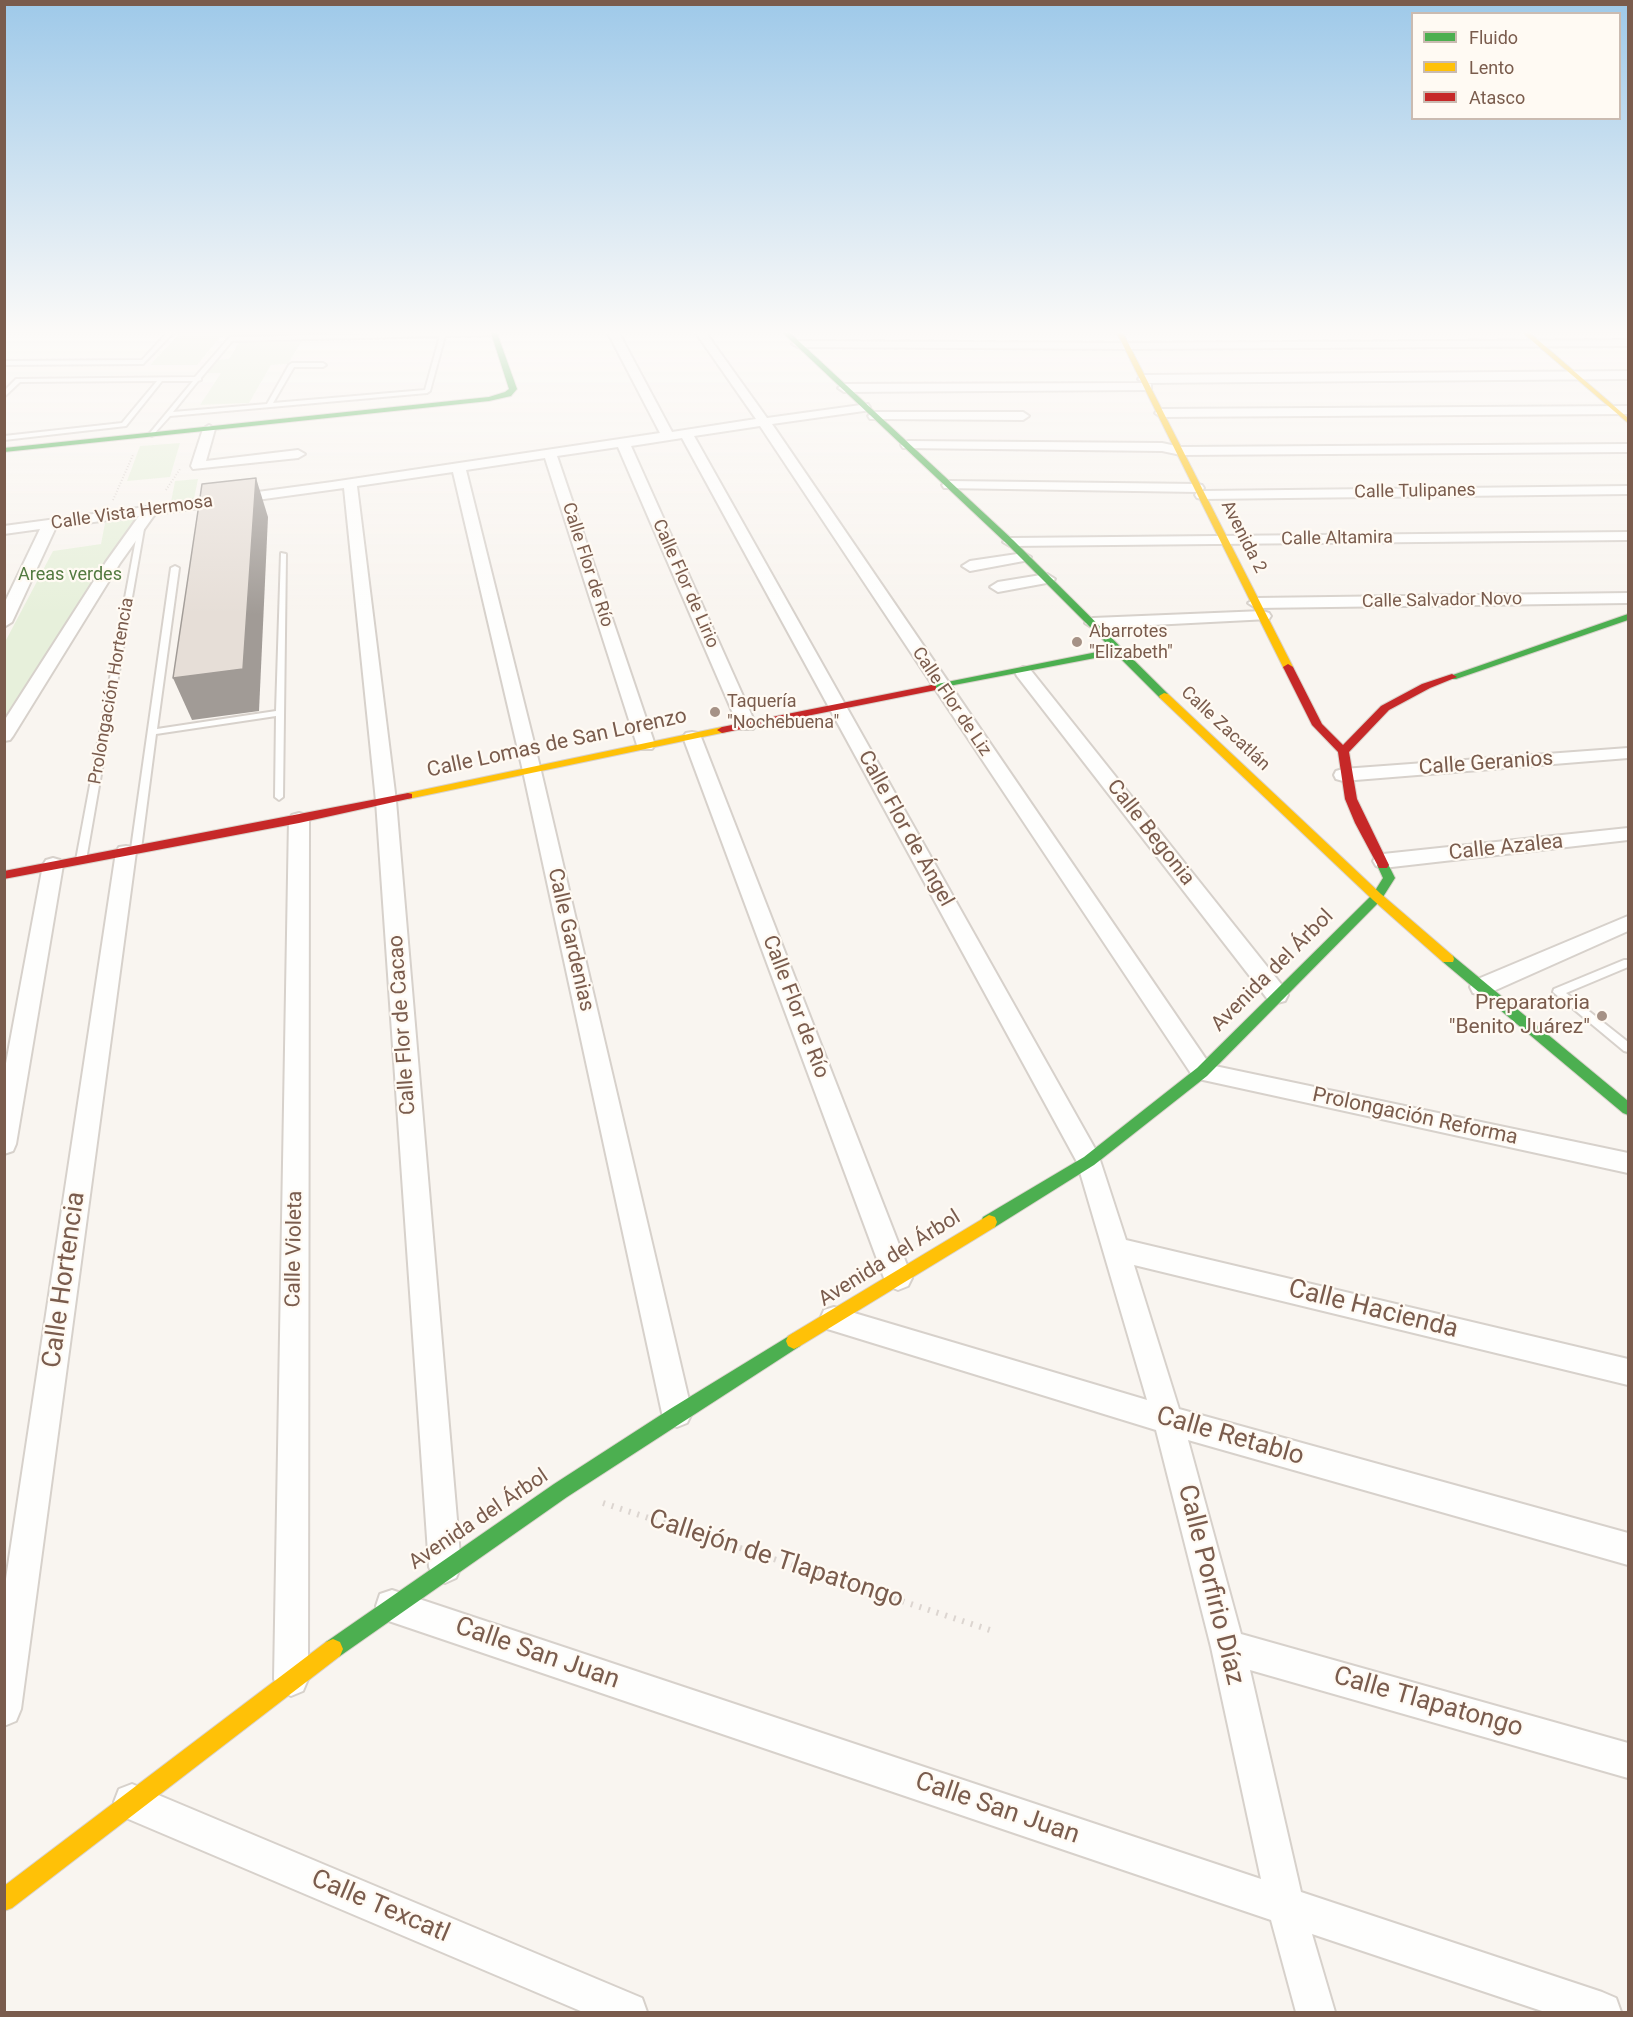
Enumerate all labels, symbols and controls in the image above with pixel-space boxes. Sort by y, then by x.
legend [1411,12,1621,120]
text: Fluido [1469,27,1518,48]
text: Lento [1469,57,1514,78]
text: Atasco [1469,87,1525,108]
street label: Calle Tulipanes [1354,480,1476,504]
street label: Calle Vista Hermosa [50,491,214,535]
street label: Avenida 2 [1216,497,1270,577]
street label: Calle Flor de Río [557,500,617,630]
street label: Calle Flor de Lirio [647,516,723,652]
street label: Calle Altamira [1281,527,1393,551]
park label: Areas verdes [18,564,122,586]
street label: Calle Salvador Novo [1362,589,1522,613]
street label: Prolongación Hortencia [85,596,139,786]
place label: Abarrotes "Elizabeth" [1089,621,1173,664]
marker: Abarrotes "Elizabeth" [1070,635,1084,649]
street label: Calle Flor de Liz [907,643,995,761]
street label: Calle Zacatlán [1176,682,1274,776]
place label: Taquería "Nochebuena" [727,691,839,734]
street label: Calle Lomas de San Lorenzo [425,704,689,784]
marker: Taquería "Nochebuena" [708,705,722,719]
street label: Calle Flor de Ángel [852,747,958,911]
street label: Calle Geranios [1418,747,1554,781]
street label: Calle Begonia [1101,775,1199,891]
street label: Calle Azalea [1448,829,1564,867]
street label: Calle Gardenias [541,866,599,1014]
street label: Avenida del Árbol [1207,905,1339,1037]
street label: Calle Flor de Río [756,932,834,1082]
street label: Calle Flor de Cacao [384,934,422,1116]
place label: Preparatoria "Benito Juárez" [1449,991,1590,1041]
marker: Preparatoria "Benito Juárez" [1595,1009,1609,1023]
street label: Prolongación Reforma [1310,1083,1520,1151]
street label: Calle Hortencia [37,1190,93,1370]
street label: Calle Violeta [281,1190,309,1308]
street label: Avenida del Árbol [814,1205,966,1313]
street label: Calle Hacienda [1285,1274,1461,1346]
street label: Calle Retablo [1153,1401,1307,1473]
street label: Avenida del Árbol [405,1464,553,1576]
street label: Calle Porfirio Díaz [1170,1482,1250,1688]
street label: Callejón de Tlapatongo [645,1504,907,1616]
street label: Calle San Juan [451,1611,623,1697]
street label: Calle Tlapatongo [1330,1661,1526,1745]
street label: Calle San Juan [911,1766,1083,1852]
street label: Calle Texcatl [306,1864,454,1950]

